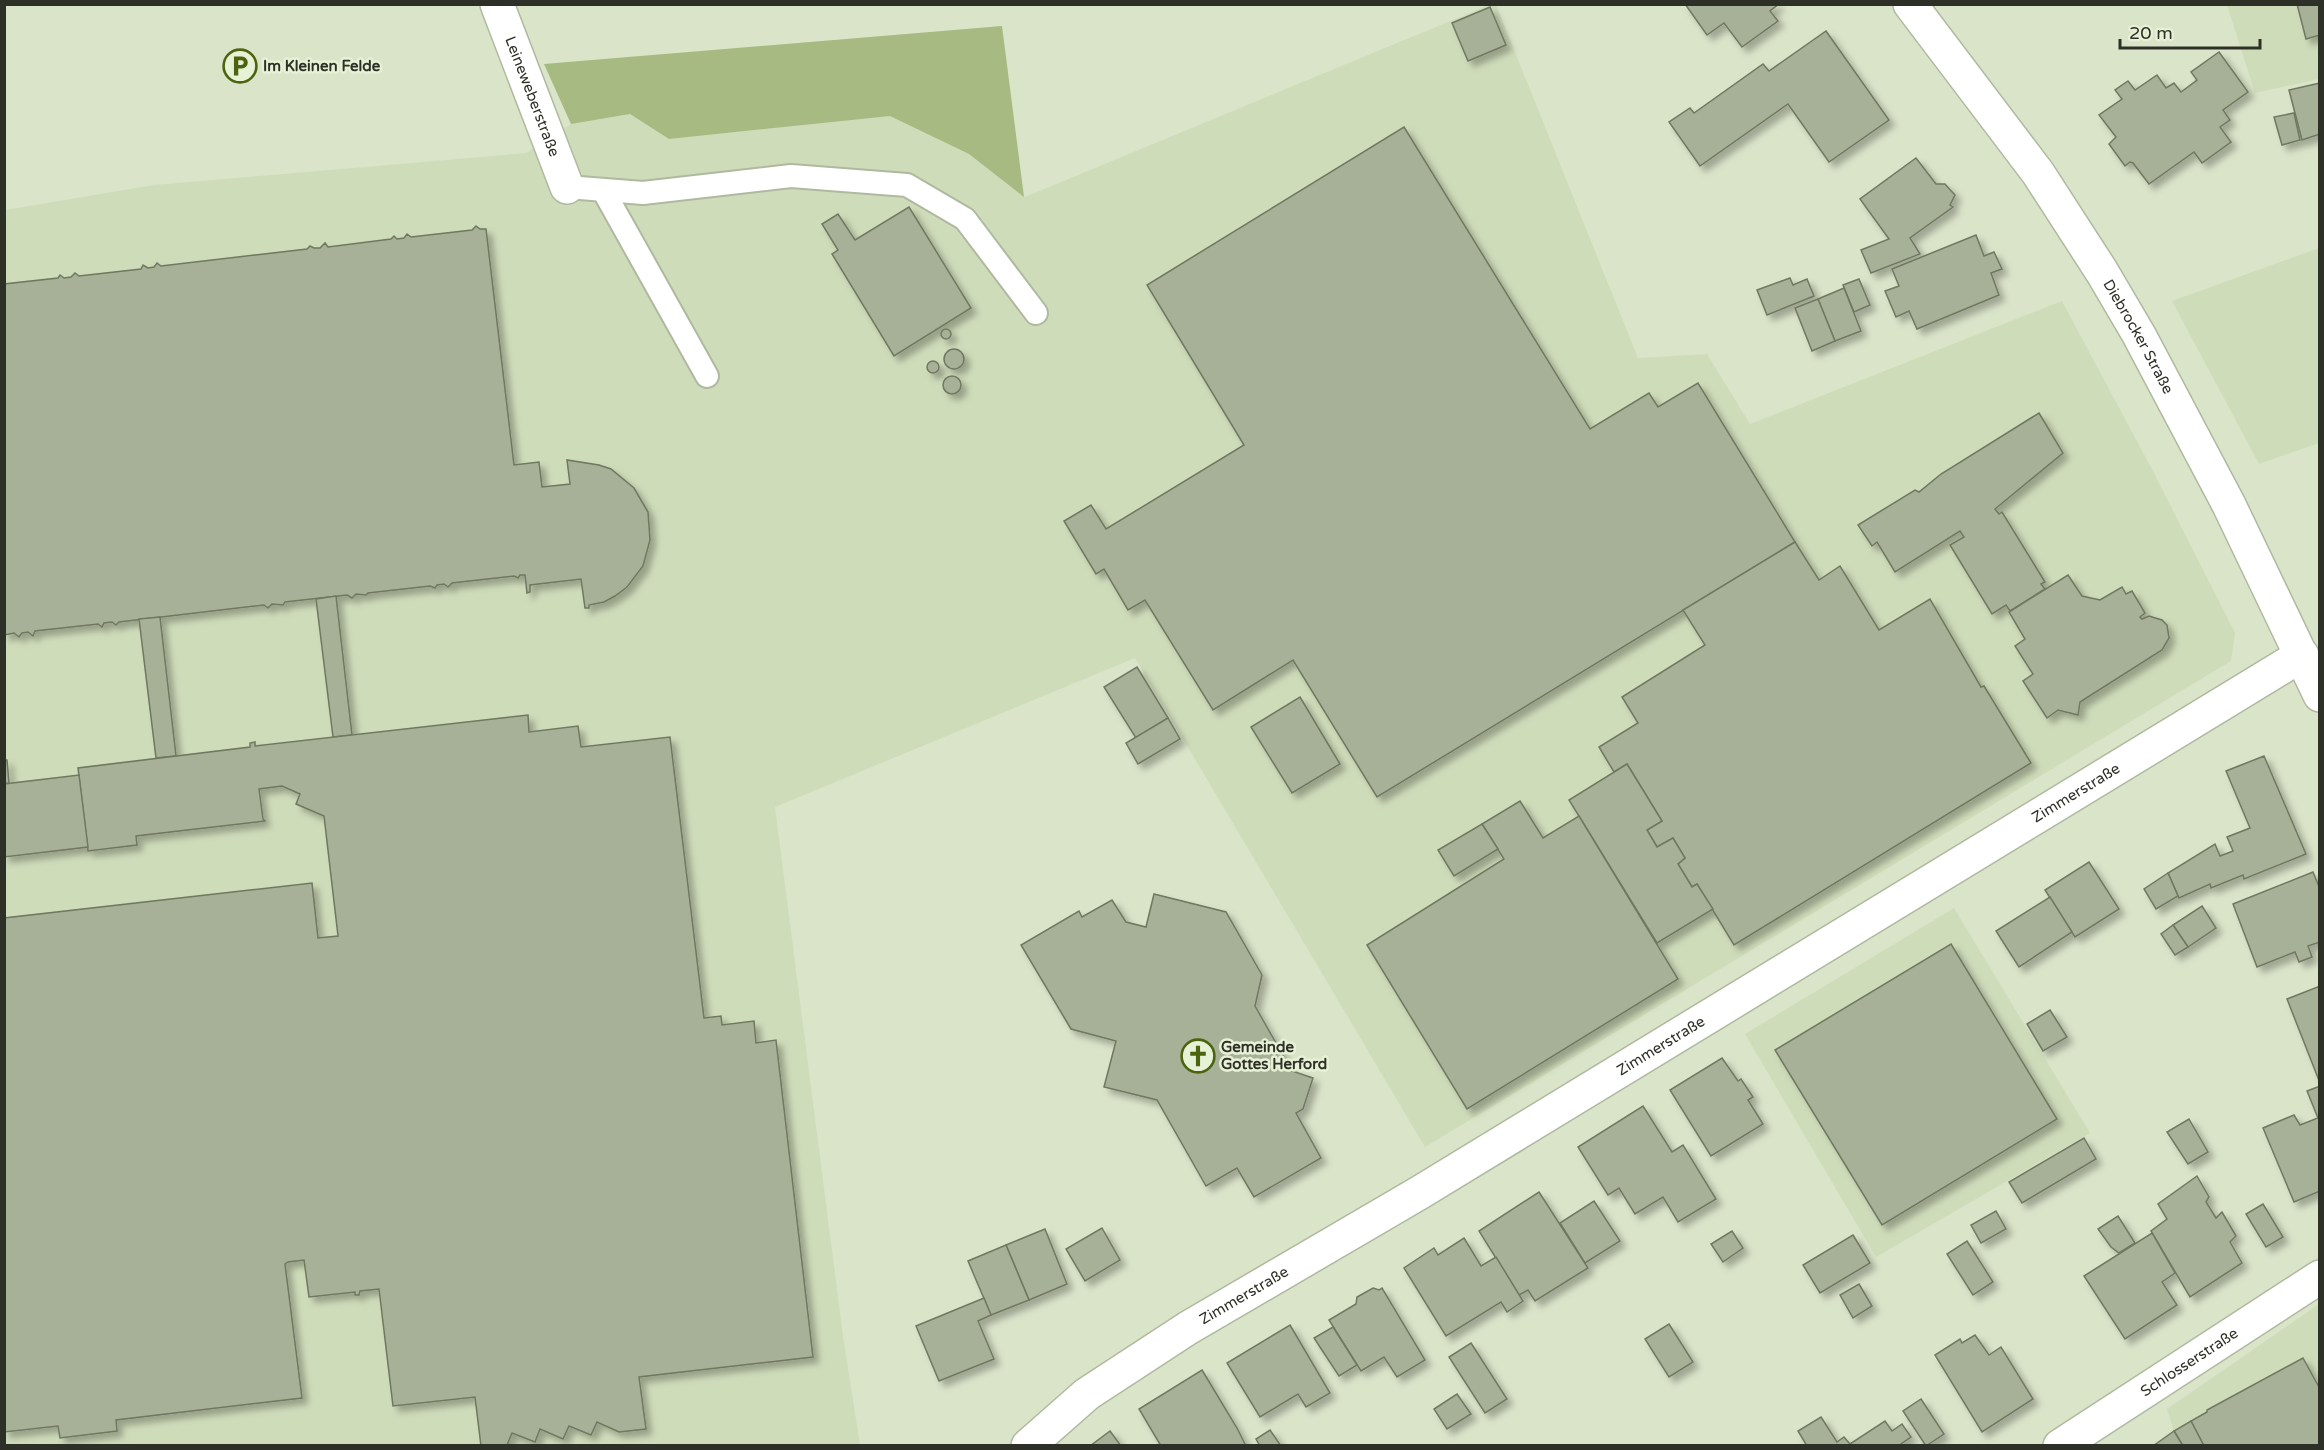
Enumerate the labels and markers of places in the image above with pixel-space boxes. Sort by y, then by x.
parking icon: Im Kleinen Felde [222,48,258,84]
place label: Im Kleinen Felde [263,57,381,75]
church icon: Gemeinde Gottes Herford [1180,1038,1216,1074]
place label: Gemeinde Gottes Herford [1221,1038,1327,1073]

